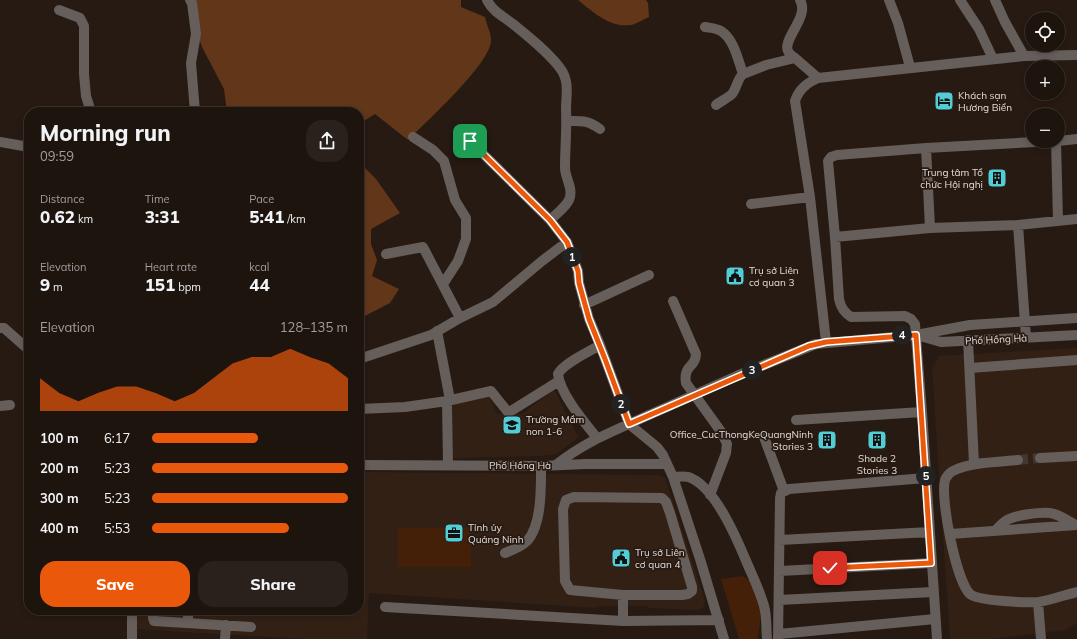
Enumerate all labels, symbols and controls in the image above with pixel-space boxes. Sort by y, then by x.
map controls [1025,12,1065,148]
button: locate [1025,12,1065,52]
button: + [1025,60,1065,100]
place label: Khách sạn Hương Biển [958,89,1012,114]
hotel icon: Khách sạn Hương Biển [933,90,955,112]
button: − [1025,108,1065,148]
text: Morning run [40,119,171,147]
button: share [306,120,348,162]
pin [453,124,487,158]
icon: arrive [459,130,481,152]
text: 09:59 [40,148,74,164]
place label: Trung tâm Tổ chức Hội nghị [920,166,983,191]
building icon: Trung tâm Tổ chức Hội nghị [986,167,1008,189]
text: Distance [40,192,84,206]
text: Time [145,192,170,206]
text: Pace [249,192,274,206]
text: 0.62 [40,206,75,227]
text: 3:31 [145,206,180,227]
text: 5:41 [249,206,284,227]
text: km [75,212,93,226]
text: /km [284,212,306,226]
pin: 1 [562,247,582,267]
text: 1 [569,250,575,264]
text: Elevation [40,260,87,274]
text: Heart rate [145,260,197,274]
text: kcal [249,260,269,274]
place label: Trụ sở Liên cơ quan 3 [749,264,799,289]
public building icon: Trụ sở Liên cơ quan 3 [724,265,746,287]
text: 9 [40,274,50,295]
text: 151 [145,274,175,295]
text: 44 [249,274,270,295]
text: m [50,280,63,294]
text: bpm [175,280,201,294]
text: Elevation [40,319,95,335]
text: 128–135 m [280,319,348,335]
pin: 4 [892,325,912,345]
text: 4 [899,328,905,342]
street label: Phố Hồng Hà [965,331,1027,348]
pin: 3 [742,360,762,380]
text: 3 [749,363,755,377]
pin: 2 [611,394,631,414]
text: 2 [618,397,624,411]
place label: Trường Mầm non 1-6 [526,413,584,438]
school or university icon: Trường Mầm non 1-6 [501,414,523,436]
place label: Office_CucThongKeQuangNinh Stories 3 [670,428,813,453]
building icon: Office_CucThongKeQuangNinh Stories 3 [816,429,838,451]
building icon: Shade 2 Stories 3 [866,429,888,451]
text: 100 m [40,430,79,446]
text: 6:17 [104,430,130,446]
place label: Shade 2 Stories 3 [857,452,897,477]
street label: Phố Hồng Hà [489,459,551,472]
text: 200 m [40,460,79,476]
text: 5:23 [104,460,130,476]
pin: 5 [916,466,936,486]
text: 5 [923,469,929,483]
text: 300 m [40,490,79,506]
text: 5:23 [104,490,130,506]
text: 400 m [40,520,79,536]
text: 5:53 [104,520,130,536]
place label: Tỉnh ủy Quảng Ninh [468,521,524,546]
office icon: Tỉnh ủy Quảng Ninh [443,522,465,544]
place label: Trụ sở Liên cơ quan 4 [635,546,685,571]
public building icon: Trụ sở Liên cơ quan 4 [610,547,632,569]
pin [813,551,847,585]
icon: check [819,557,841,579]
button: Save [40,561,190,607]
button: Share [198,561,348,607]

